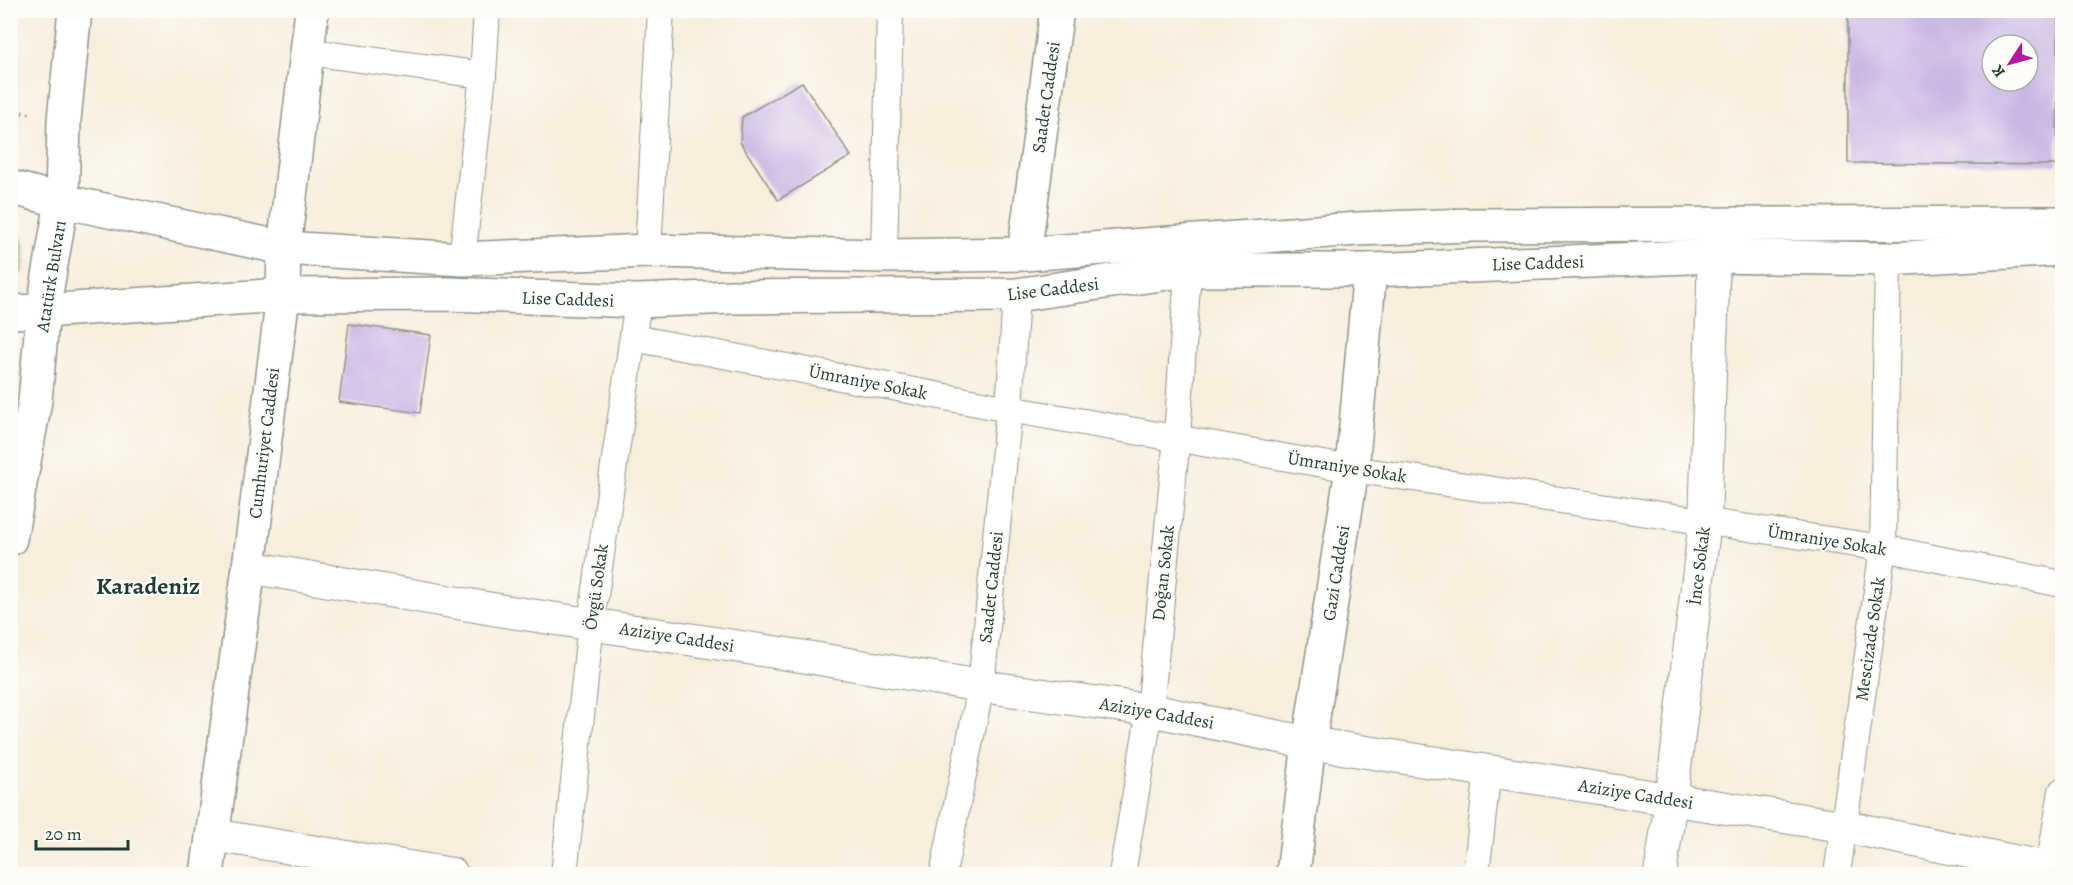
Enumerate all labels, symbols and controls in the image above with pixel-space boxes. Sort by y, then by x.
north arrow [1980,33,2040,93]
street label: Saadet Caddesi [1026,40,1066,154]
text: K [1986,60,2011,82]
street label: Atatürk Bulvarı [30,218,72,335]
street label: Lise Caddesi [1491,249,1585,277]
street label: Lise Caddesi [1006,271,1100,307]
street label: Lise Caddesi [521,285,615,313]
street label: Ümraniye Sokak [807,359,929,405]
street label: Cumhuriyet Caddesi [243,366,285,520]
street label: Ümraniye Sokak [1286,446,1408,488]
street label: Ümraniye Sokak [1766,519,1888,561]
street label: Gazi Caddesi [1317,523,1355,623]
street label: Doğan Sokak [1146,524,1180,622]
street label: İnce Sokak [1682,525,1716,607]
street label: Saadet Caddesi [973,530,1009,644]
street label: Övgü Sokak [578,542,614,632]
district label: Karadeniz [96,570,200,602]
street label: Mescizade Sokak [1849,575,1891,703]
street label: Aziziye Caddesi [617,616,736,658]
street label: Aziziye Caddesi [1097,691,1216,735]
street label: Aziziye Caddesi [1576,773,1695,815]
scale bar [36,813,128,851]
text: 20 m [45,822,82,846]

